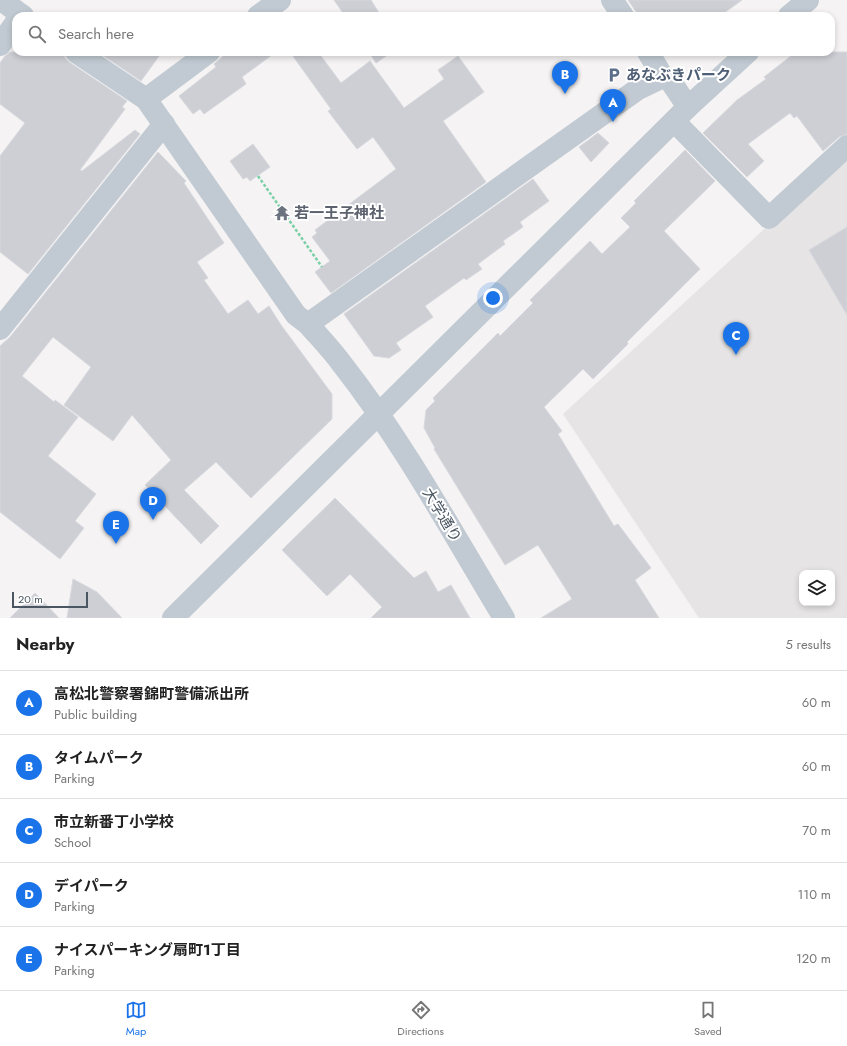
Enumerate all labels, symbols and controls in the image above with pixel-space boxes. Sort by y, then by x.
search box [12,12,835,56]
icon: search [26,23,48,45]
text: Search here [58,23,134,45]
pin: B [552,61,578,94]
place label: あなぶきパーク [626,64,731,86]
parking icon: あなぶきパーク [605,66,623,84]
pin: A [600,89,626,122]
place label: 若一王子神社 [294,202,384,224]
temple icon: 若一王子神社 [273,204,291,222]
your location [483,288,503,308]
pin: C [723,322,749,355]
street label: 大学通り [417,484,467,546]
pin: D [140,487,166,520]
pin: E [103,511,129,544]
map controls [799,570,835,606]
button: layers [799,570,835,606]
scale bar [12,590,88,609]
text: 20 m [18,591,43,607]
text: Nearby [16,632,74,656]
text: 5 results [785,635,831,654]
text: 高松北警察署錦町警備派出所 [54,683,249,705]
text: A [24,693,34,712]
text: 60 m [802,693,831,712]
text: Public building [54,705,137,724]
text: タイムパーク [54,747,144,769]
text: B [25,757,33,776]
text: 60 m [802,757,831,776]
text: Parking [54,769,95,788]
text: 市立新番丁小学校 [54,811,174,833]
text: C [24,821,34,840]
text: 70 m [802,821,831,840]
text: School [54,833,91,852]
text: デイパーク [54,875,129,897]
text: D [24,885,34,904]
text: 110 m [797,885,831,904]
text: Parking [54,897,95,916]
text: ナイスパーキング扇町1丁目 [54,939,241,961]
text: E [25,949,33,968]
text: 120 m [796,949,831,968]
text: Parking [54,961,95,980]
tab: Map [125,999,147,1039]
tab: Directions [397,999,444,1039]
tab: Saved [694,999,722,1039]

